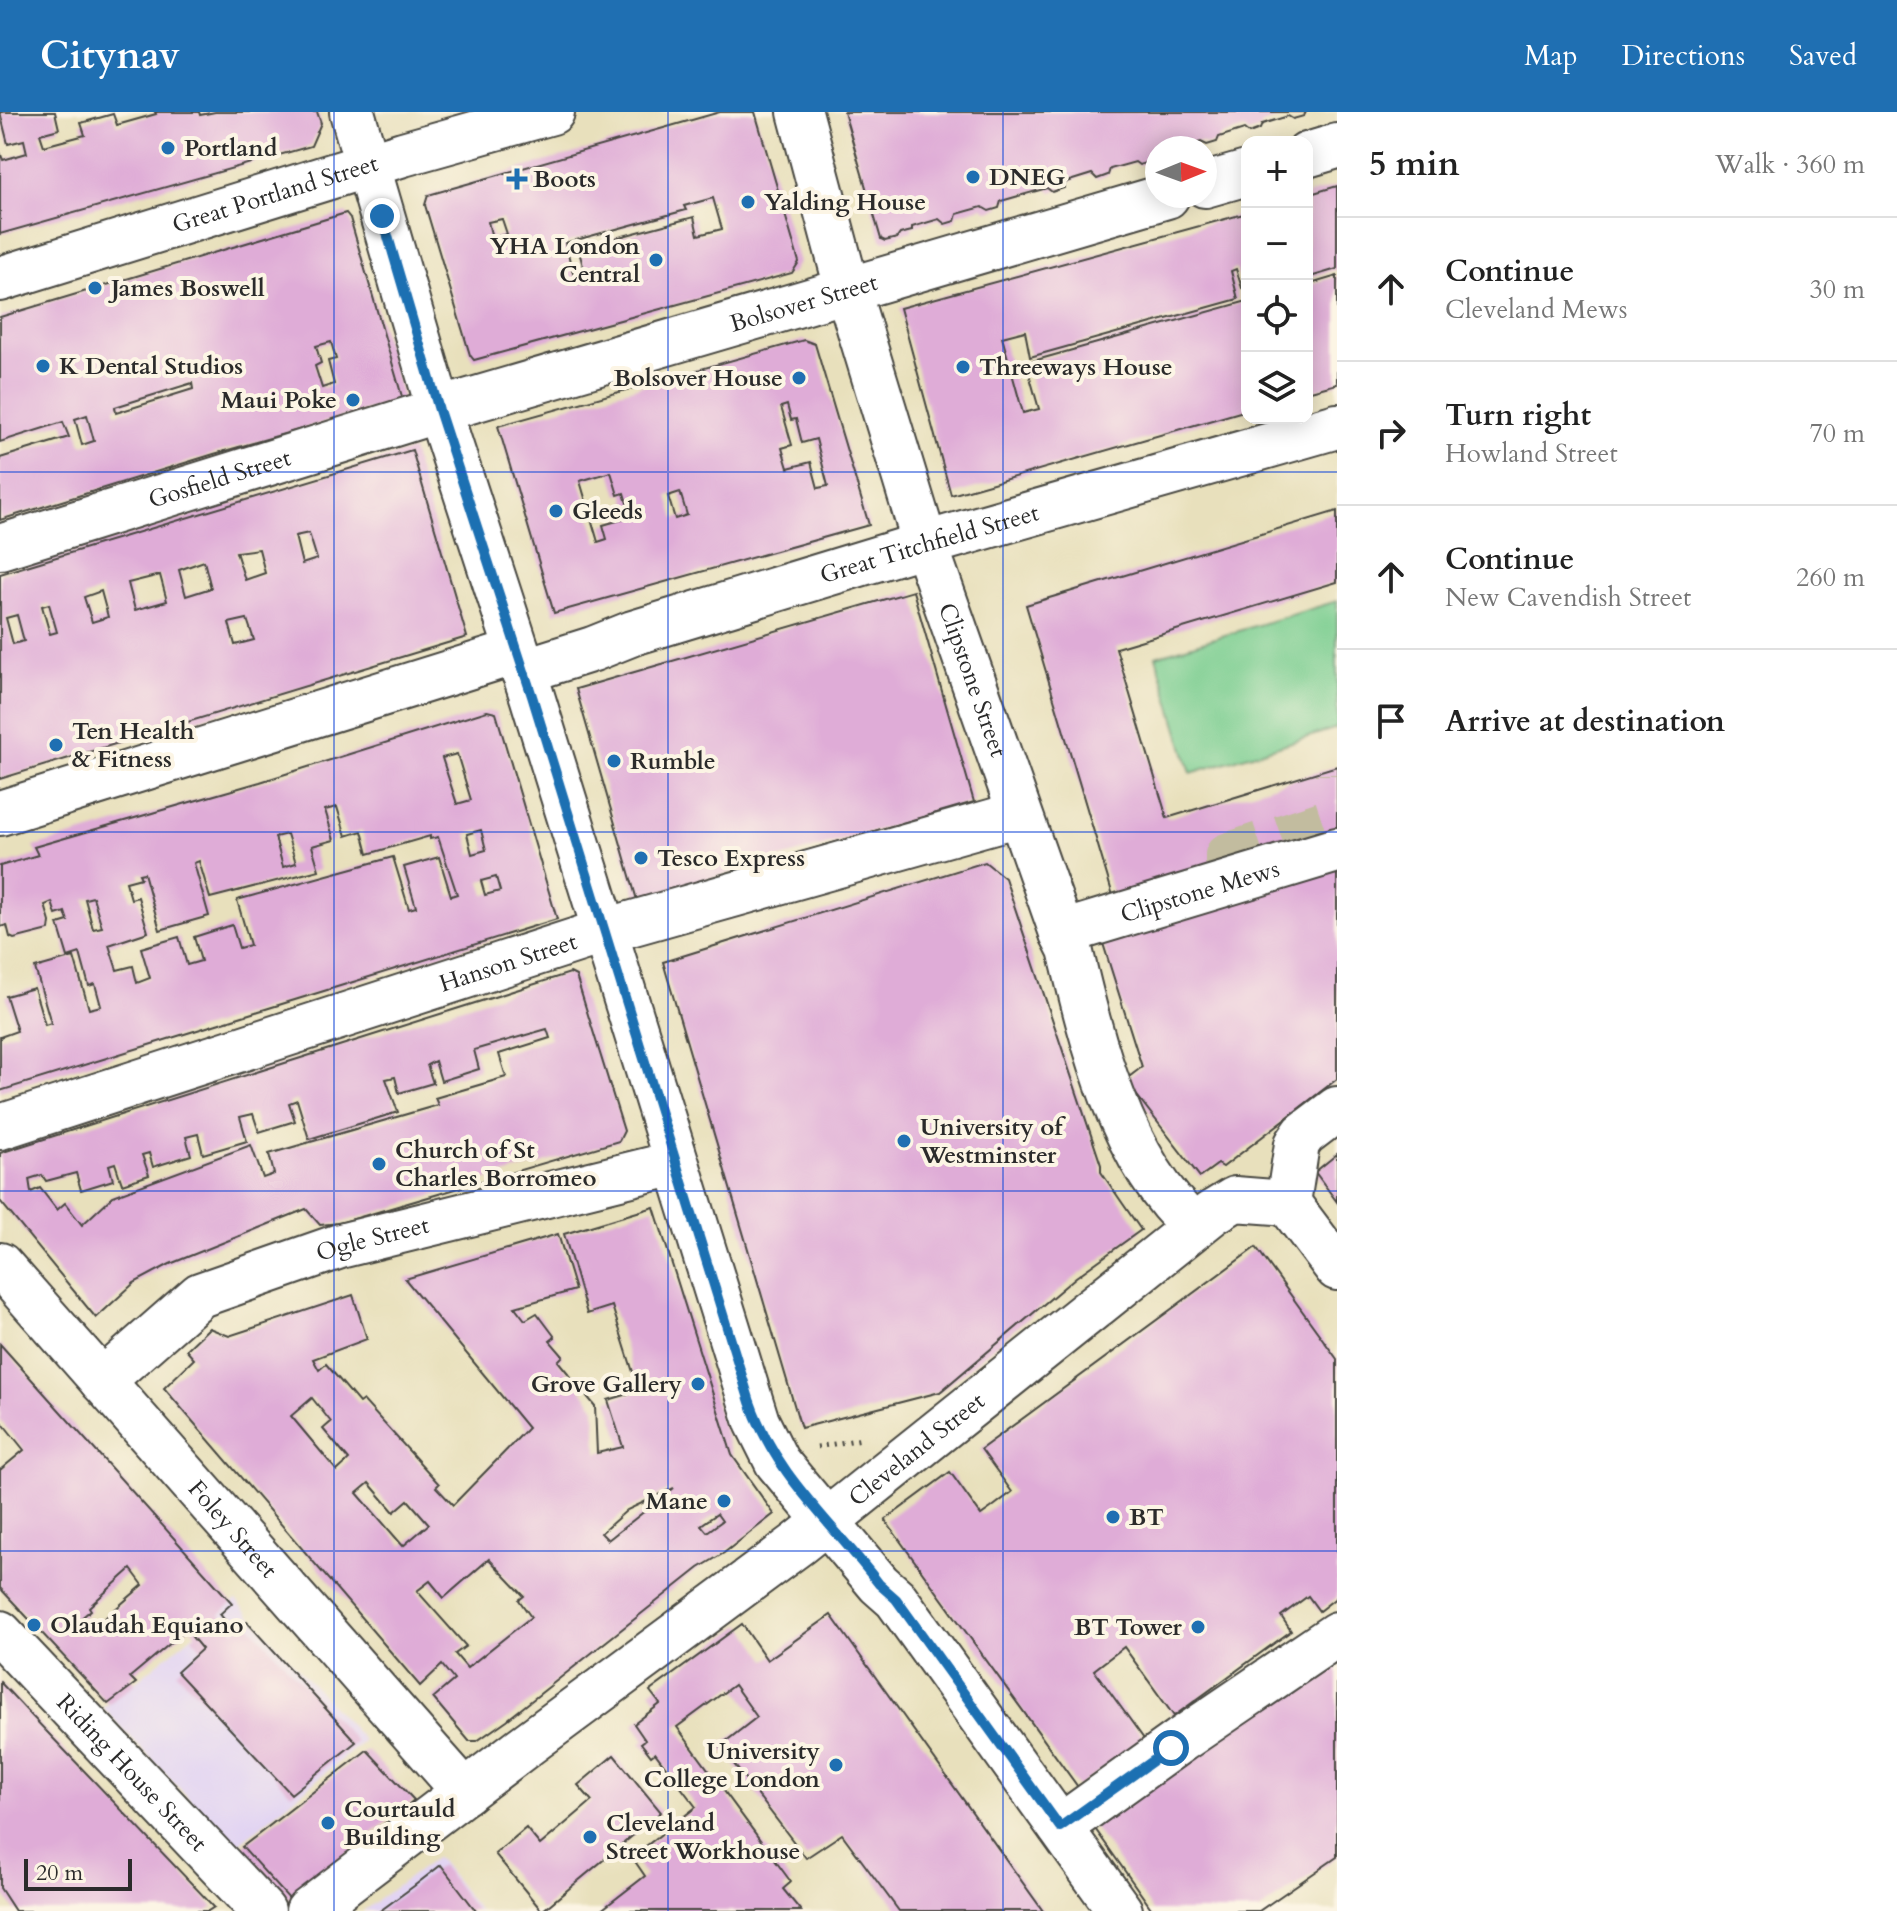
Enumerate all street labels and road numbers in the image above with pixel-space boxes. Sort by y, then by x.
street label: Great Portland Street [168,146,382,241]
street label: Bolsover Street [726,265,882,340]
street label: Gosfield Street [144,441,295,516]
street label: Great Titchfield Street [816,496,1043,592]
street label: Clipstone Street [931,598,1015,762]
street label: Clipstone Mews [1116,852,1283,931]
street label: Hanson Street [435,925,581,1000]
street label: Ogle Street [311,1208,433,1270]
street label: Cleveland Street [842,1384,992,1514]
street label: Foley Street [181,1473,285,1585]
street label: Riding House Street [49,1686,215,1859]

